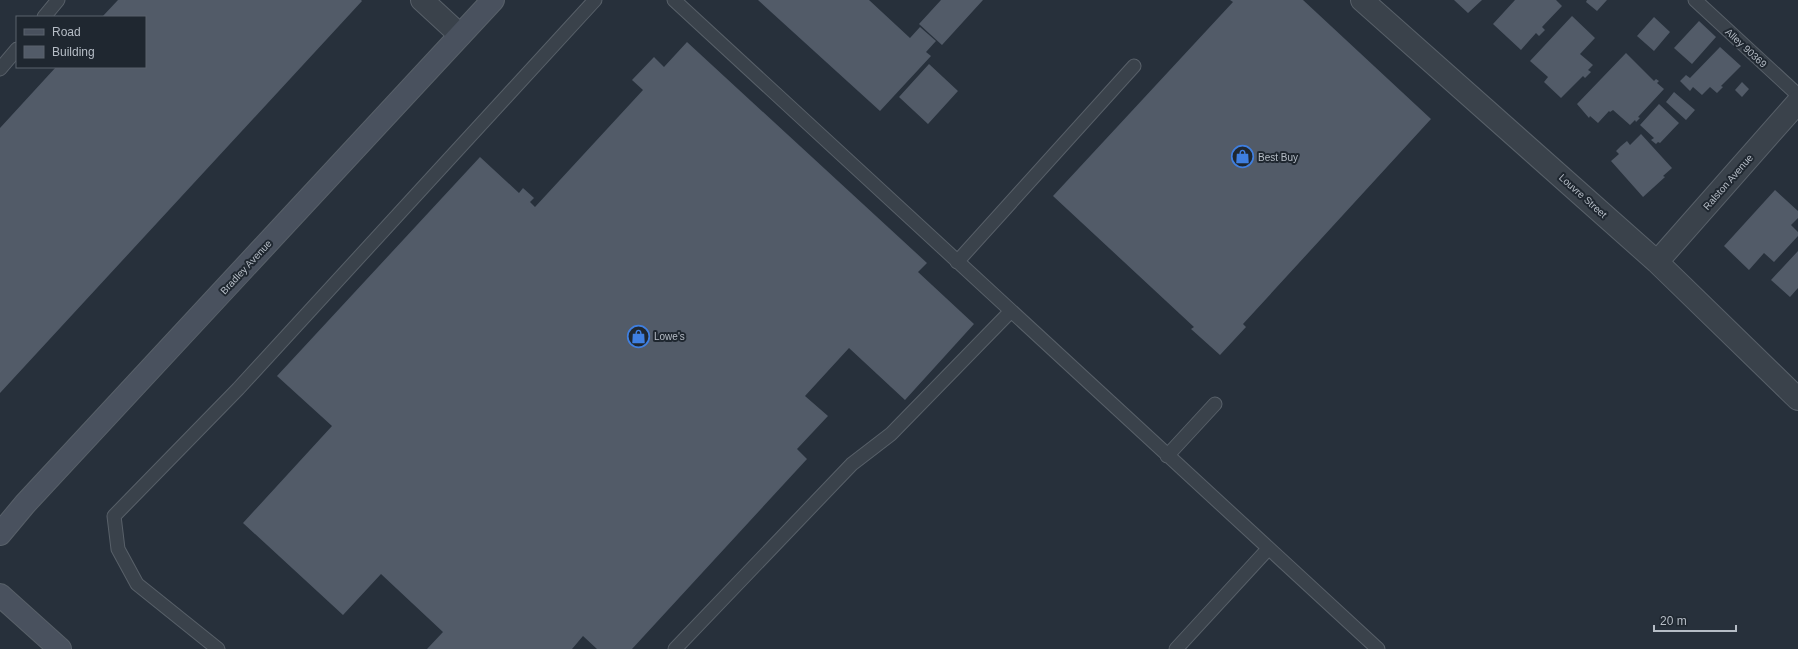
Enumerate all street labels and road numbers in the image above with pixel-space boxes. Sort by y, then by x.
street label: Alley 90369 [1723,26,1769,70]
street label: Ralston Avenue [1701,152,1755,212]
street label: Louvre Street [1557,172,1609,220]
street label: Bradley Avenue [218,237,274,296]

